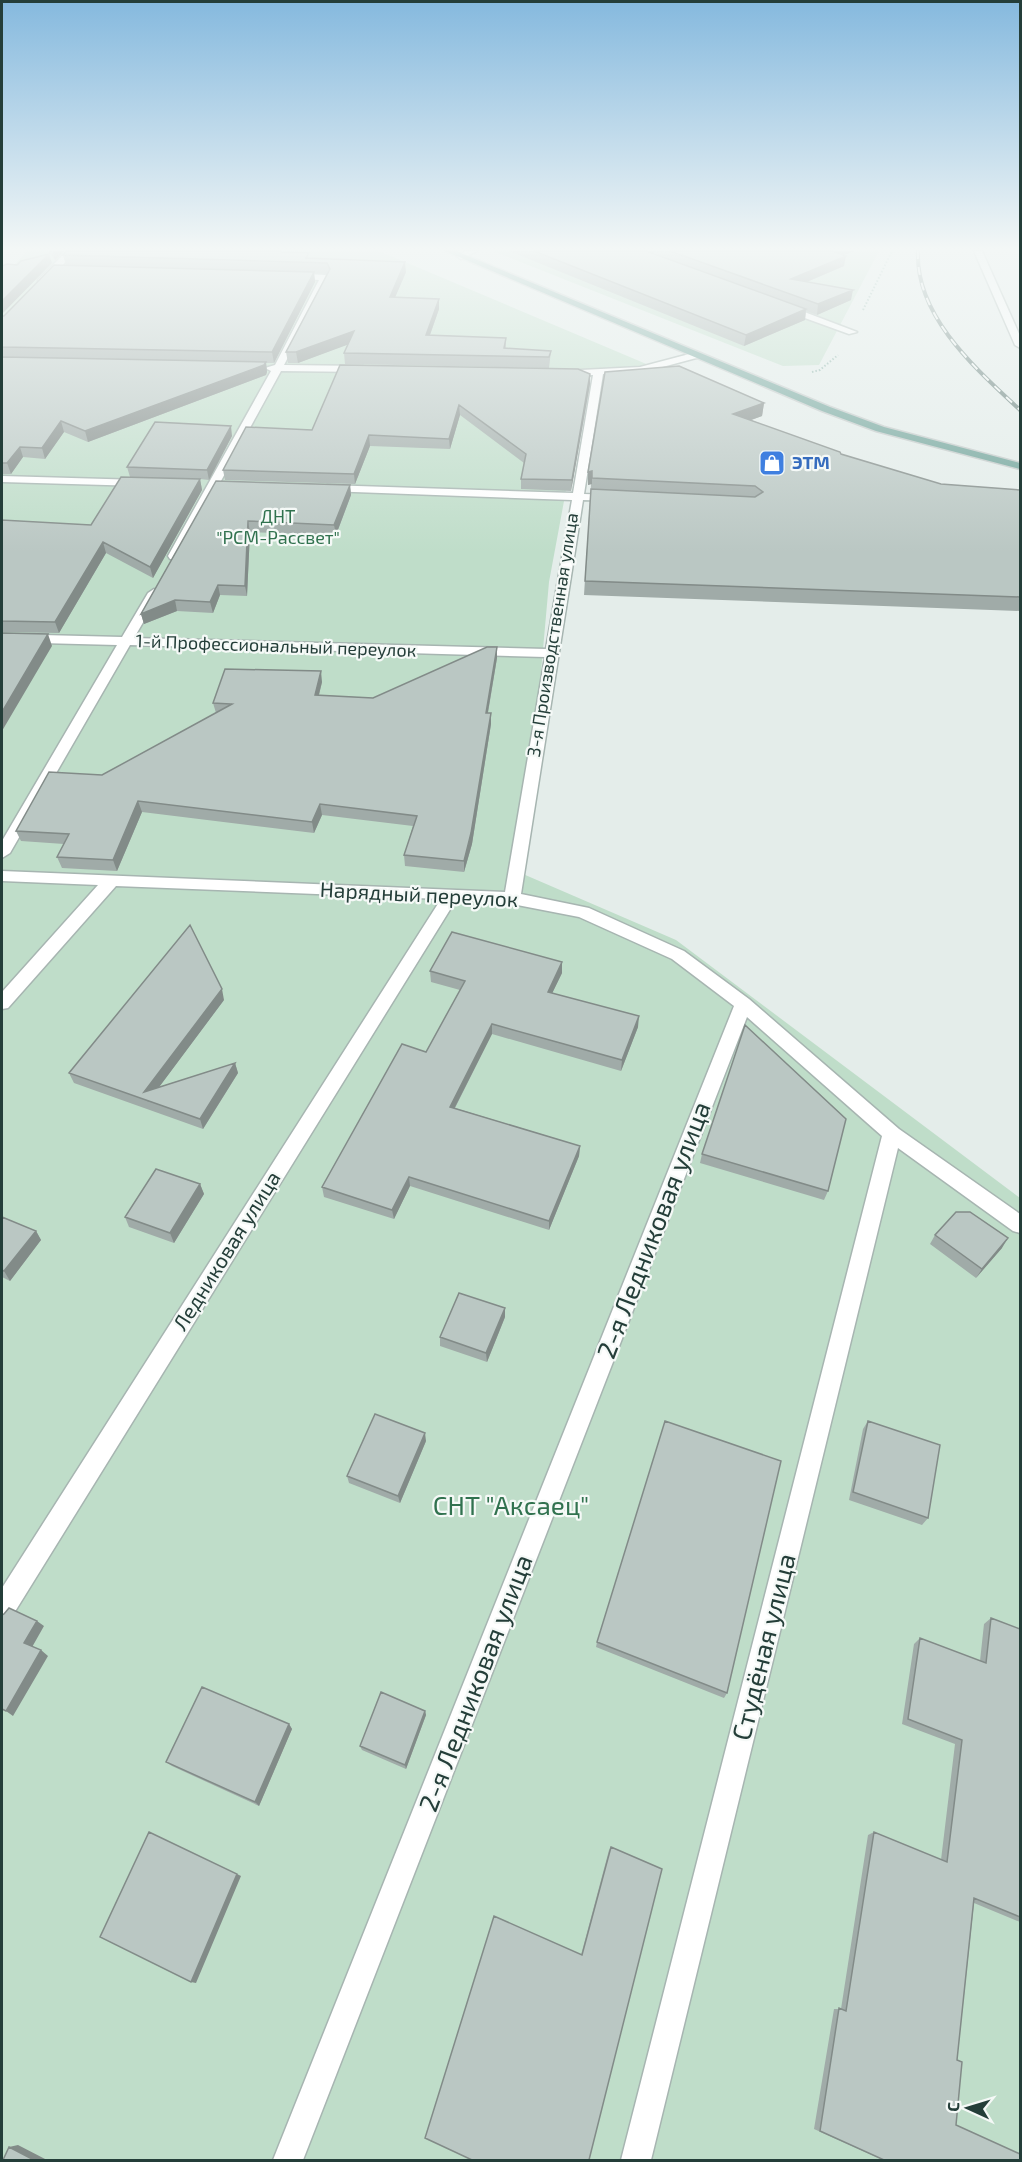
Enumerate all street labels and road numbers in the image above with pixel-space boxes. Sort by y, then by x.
street label: 3-я Производственная улица [522,511,582,759]
street label: 1-й Профессиональный переулок [135,629,417,661]
street label: Нарядный переулок [319,876,519,912]
street label: 2-я Ледниковая улица [589,1097,717,1363]
street label: Ледниковая улица [167,1166,286,1335]
street label: 2-я Ледниковая улица [411,1550,539,1816]
street label: Студёная улица [724,1550,802,1744]

